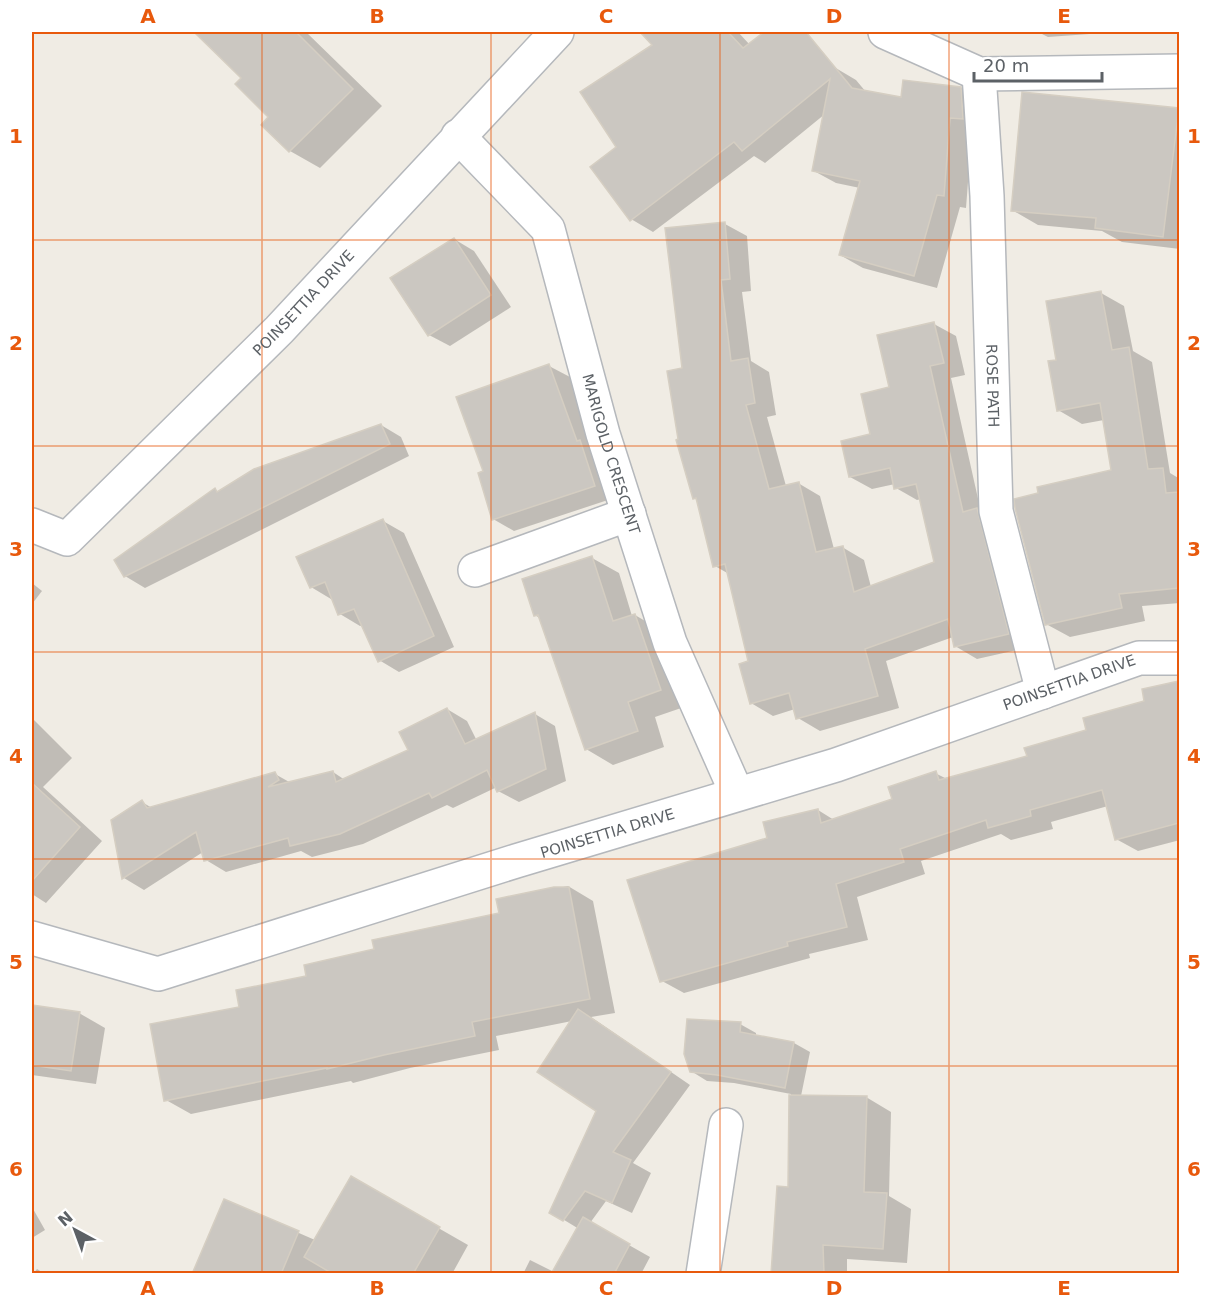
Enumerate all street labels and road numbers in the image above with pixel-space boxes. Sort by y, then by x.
street label: POINSETTIA DRIVE [249,246,358,360]
street label: ROSE PATH [982,344,1003,428]
street label: MARIGOLD CRESCENT [578,372,644,537]
street label: POINSETTIA DRIVE [1001,651,1138,714]
street label: POINSETTIA DRIVE [538,805,677,862]

